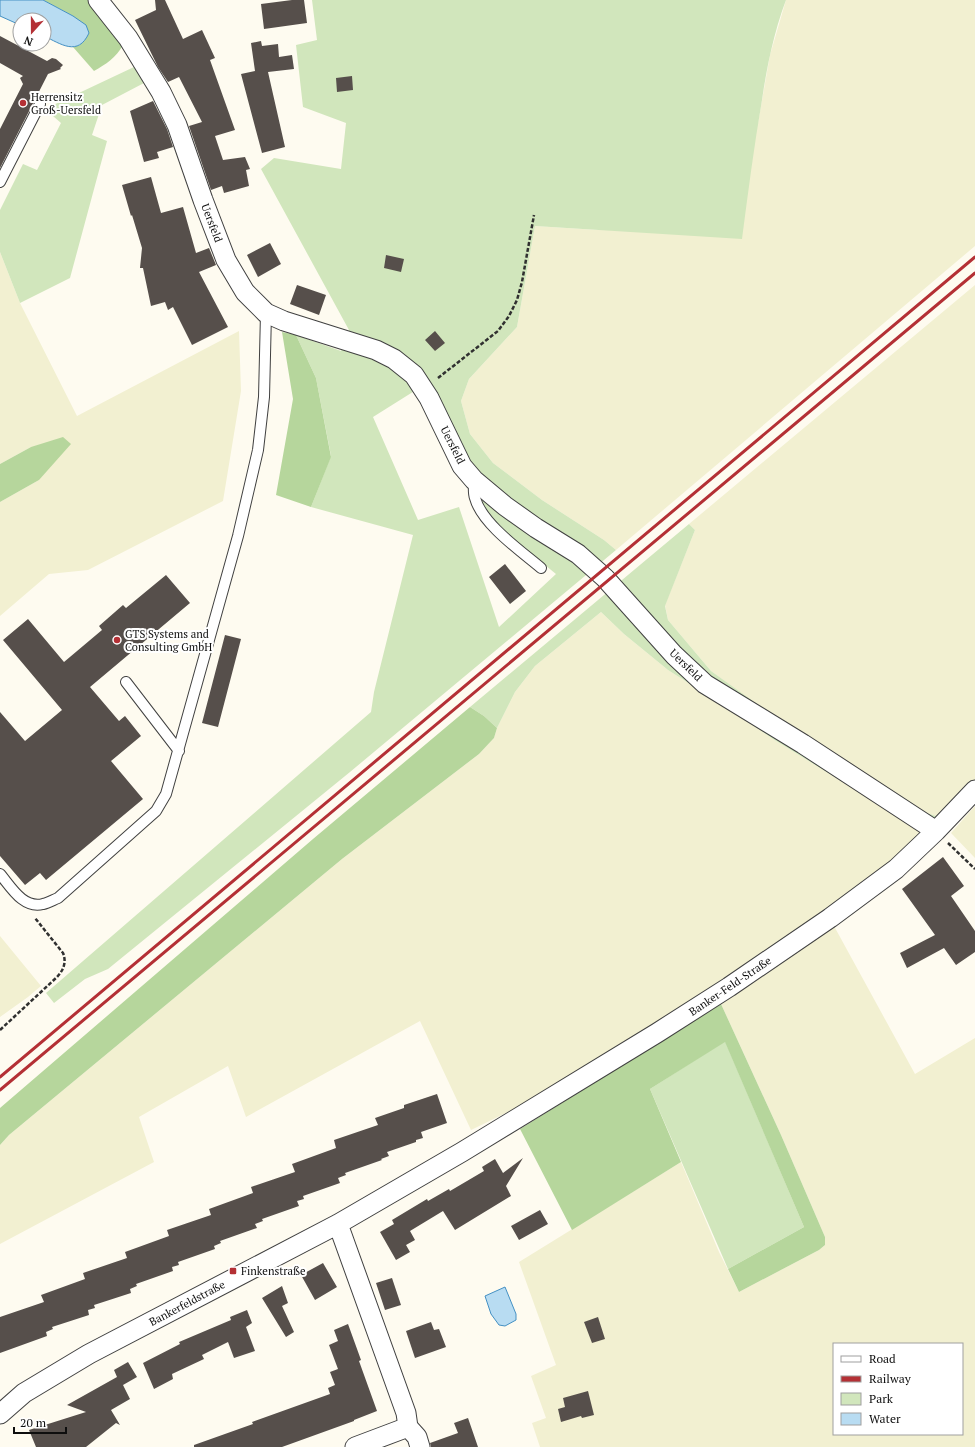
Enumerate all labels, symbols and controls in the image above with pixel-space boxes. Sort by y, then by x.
north arrow [12,12,52,52]
text: N [21,33,35,49]
place label: Herrensitz Groß-Uersfeld [31,90,101,117]
marker: Herrensitz Groß-Uersfeld [18,98,28,108]
street label: Uersfeld [198,202,226,244]
street label: Uersfeld [438,424,468,466]
place label: GTS Systems and Consulting GmbH [125,627,212,654]
marker: GTS Systems and Consulting GmbH [112,635,122,645]
street label: Uersfeld [667,646,705,684]
street label: Banker-Feld-Straße [686,953,774,1019]
place label: Finkenstraße [241,1264,306,1278]
marker: Finkenstraße [228,1266,238,1276]
street label: Bankerfeldstraße [147,1277,228,1329]
legend [833,1343,963,1435]
text: Road [869,1351,896,1366]
text: Railway [869,1371,912,1386]
text: Park [869,1391,894,1406]
scale bar [14,1409,66,1435]
text: Water [869,1411,901,1426]
text: 20 m [20,1415,47,1430]

